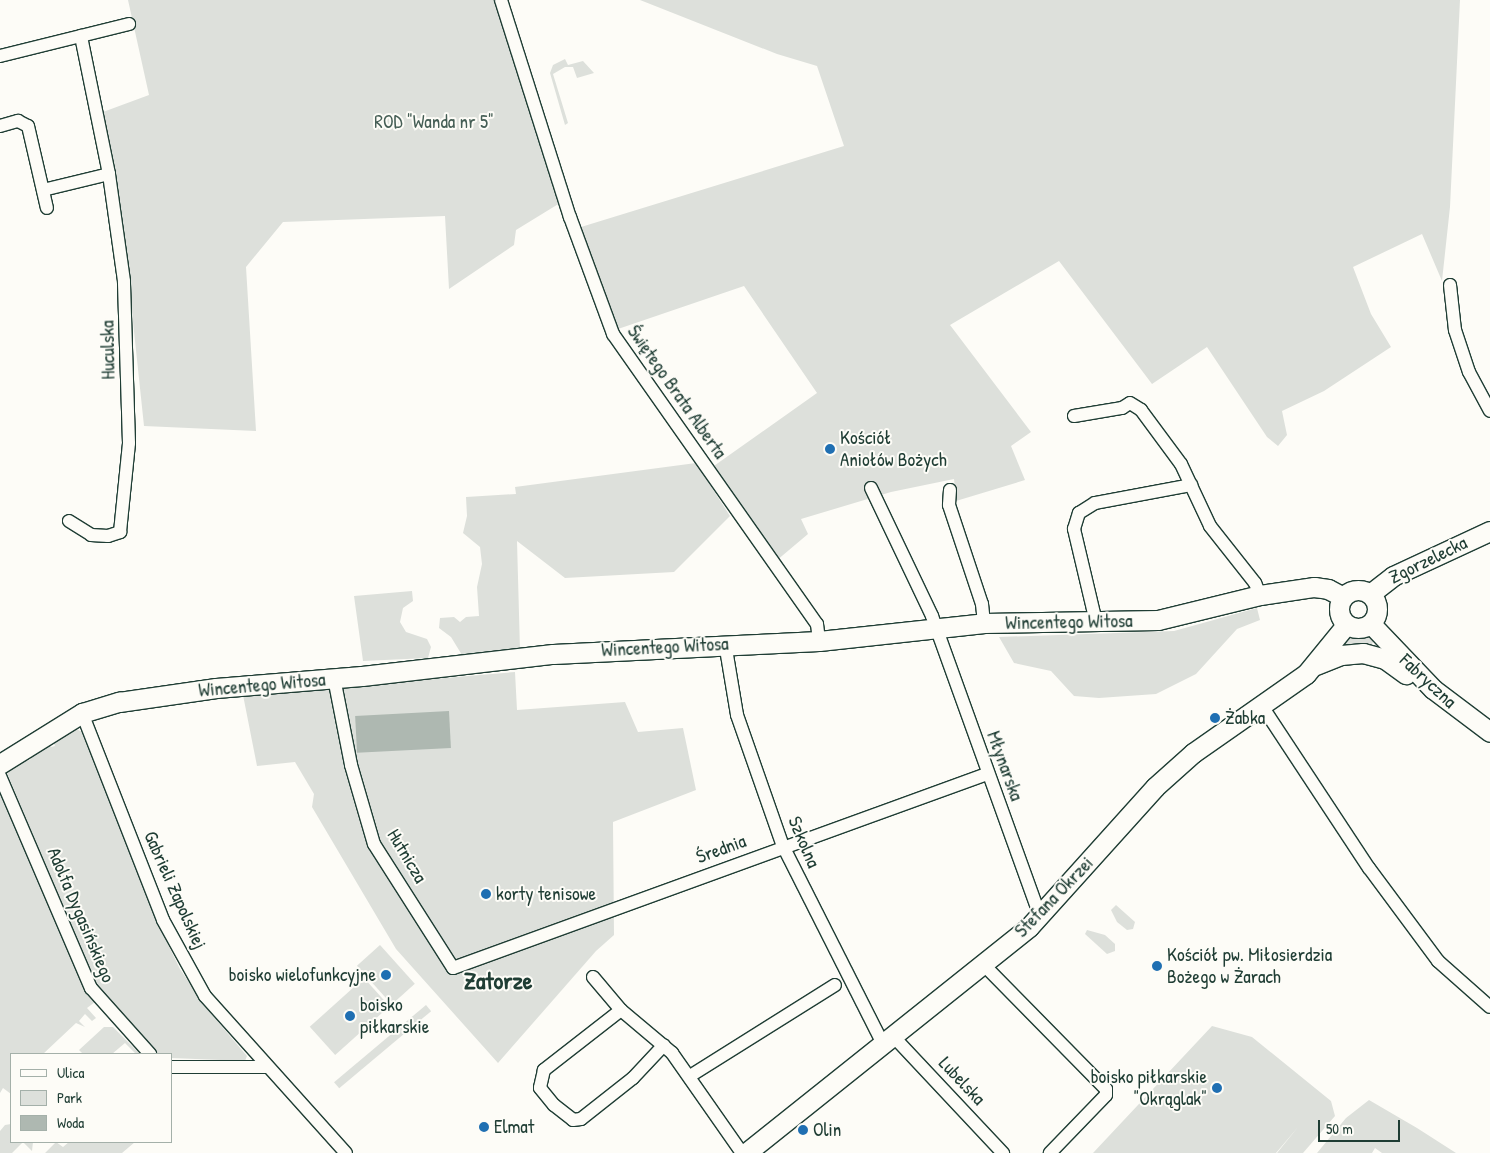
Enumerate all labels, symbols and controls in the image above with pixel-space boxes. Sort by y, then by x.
park label: ROD "Wanda nr 5" [374,111,494,133]
street label: Huculska [96,320,120,380]
street label: Świętego Brata Alberta [622,321,732,463]
place label: Kościół Aniołów Bożych [840,427,947,471]
marker: Kościół Aniołów Bożych [824,443,836,455]
street label: Zgorzelecka [1385,531,1471,589]
street label: Wincentego Witosa [1005,609,1133,635]
street label: Wincentego Witosa [601,632,729,662]
street label: Fabryczna [1395,649,1461,713]
street label: Wincentego Witosa [197,668,327,702]
place label: Żabka [1225,707,1265,729]
marker: Żabka [1209,712,1221,724]
street label: Młynarska [982,728,1028,804]
street label: Szkolna [783,813,825,871]
street label: Hutnicza [382,825,432,887]
street label: Gabrieli Zapolskiej [139,828,211,952]
street label: Średnia [693,830,749,868]
street label: Adolfa Dygasińskiego [42,844,120,986]
street label: Stefana Okrzei [1010,852,1098,942]
place label: korty tenisowe [496,883,596,905]
marker: korty tenisowe [480,888,492,900]
place label: Kościół pw. Miłosierdzia Bożego w Żarach [1167,944,1332,988]
marker: Kościół pw. Miłosierdzia Bożego w Żarach [1151,960,1163,972]
place label: boisko wielofunkcyjne [229,964,376,986]
district label: Zatorze [464,967,532,995]
marker: boisko wielofunkcyjne [380,969,392,981]
place label: boisko piłkarskie [360,994,429,1038]
marker: boisko piłkarskie [344,1010,356,1022]
street label: Lubelska [934,1052,990,1110]
legend [10,1053,172,1143]
text: Ulica [57,1062,84,1083]
place label: boisko piłkarskie "Okrąglak" [1091,1066,1207,1110]
marker: boisko piłkarskie "Okrąglak" [1211,1082,1223,1094]
text: Park [57,1087,82,1108]
scale bar [1320,1110,1402,1142]
text: Woda [57,1112,84,1133]
place label: Elmat [494,1116,534,1138]
text: 50 m [1326,1118,1353,1139]
place label: Olin [813,1119,841,1141]
marker: Elmat [478,1121,490,1133]
marker: Olin [797,1124,809,1136]

